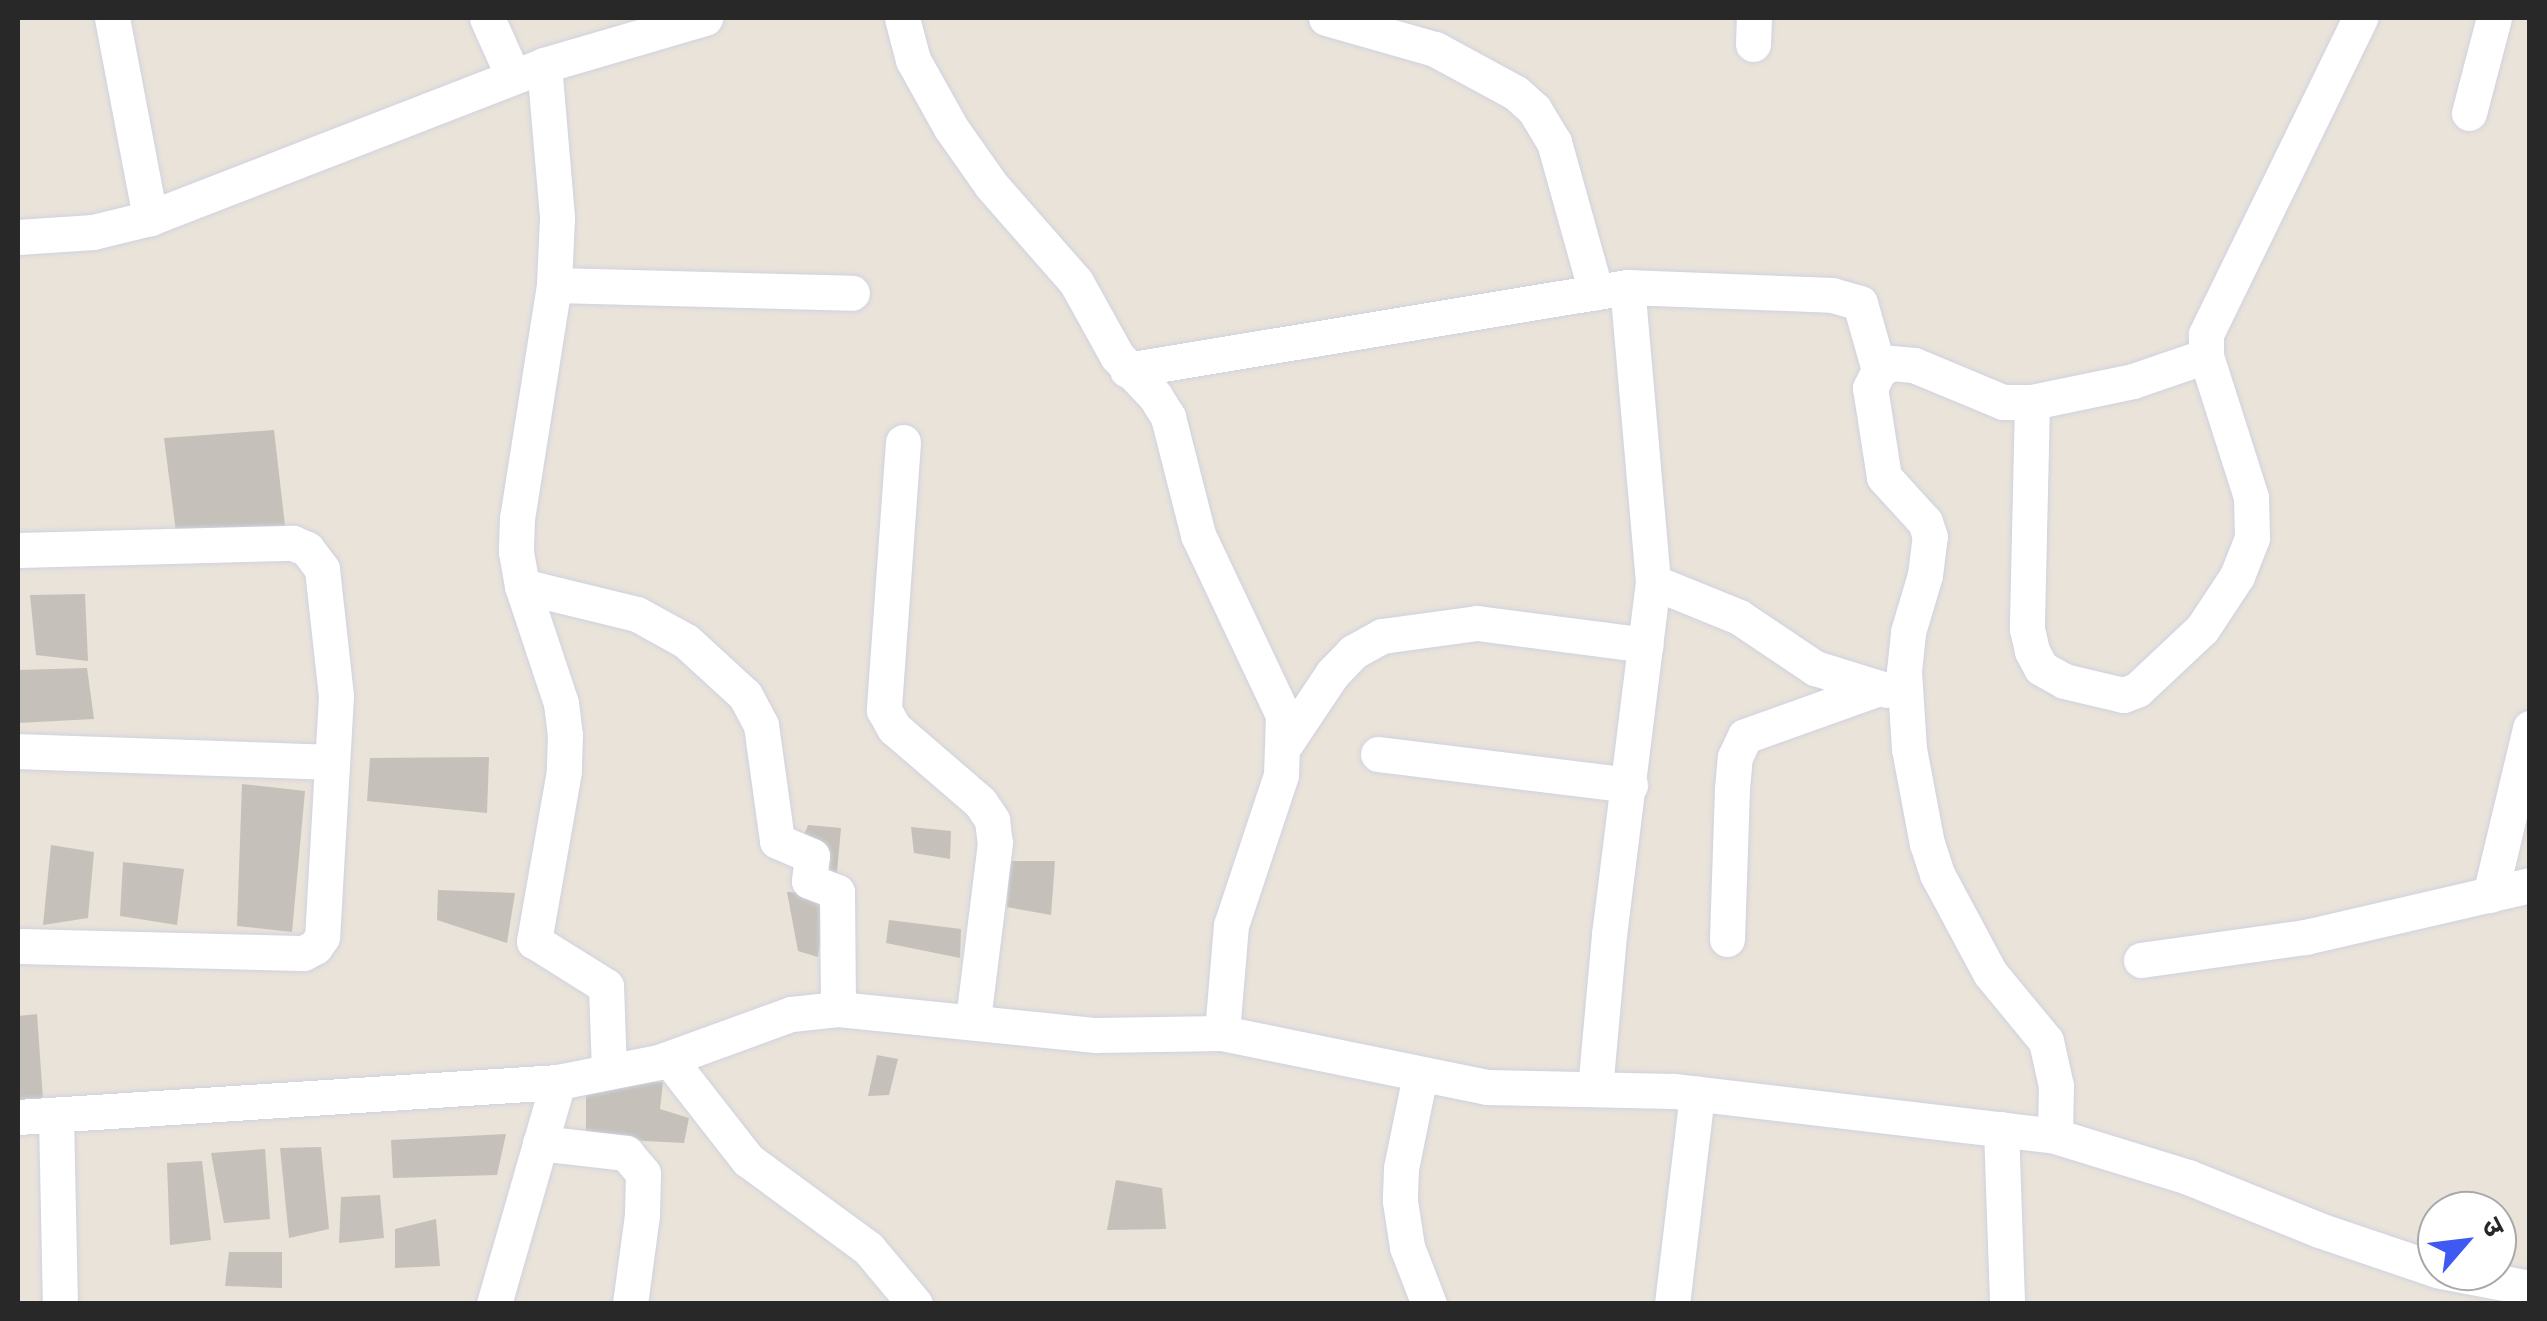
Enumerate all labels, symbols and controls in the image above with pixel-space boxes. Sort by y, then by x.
north arrow [2417,1191,2517,1291]
text: उ [2474,1213,2511,1243]

